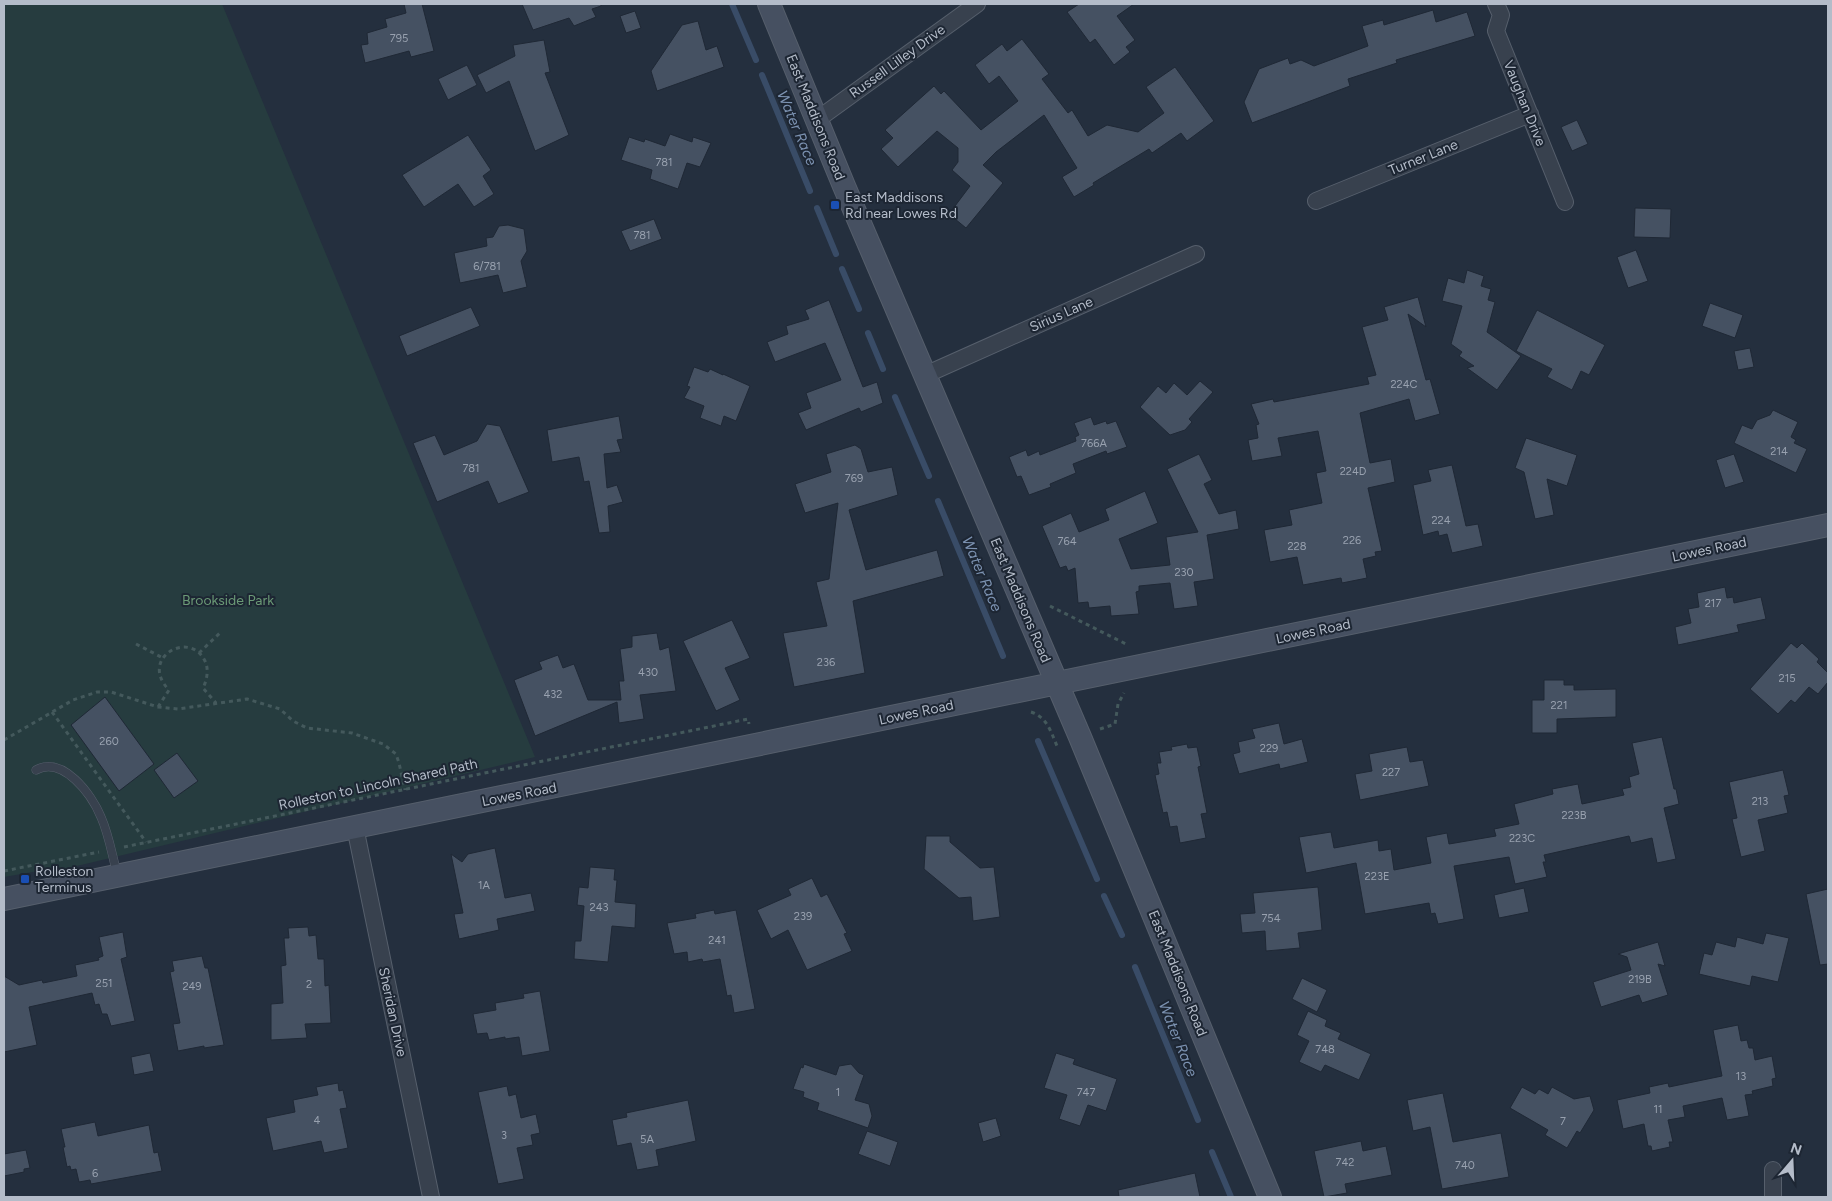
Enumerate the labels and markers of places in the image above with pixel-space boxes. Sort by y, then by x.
place label: East Maddisons Rd near Lowes Rd [845,189,957,222]
marker: East Maddisons Rd near Lowes Rd [829,199,841,211]
place label: Rolleston Terminus [35,863,94,896]
marker: Rolleston Terminus [19,873,31,885]

